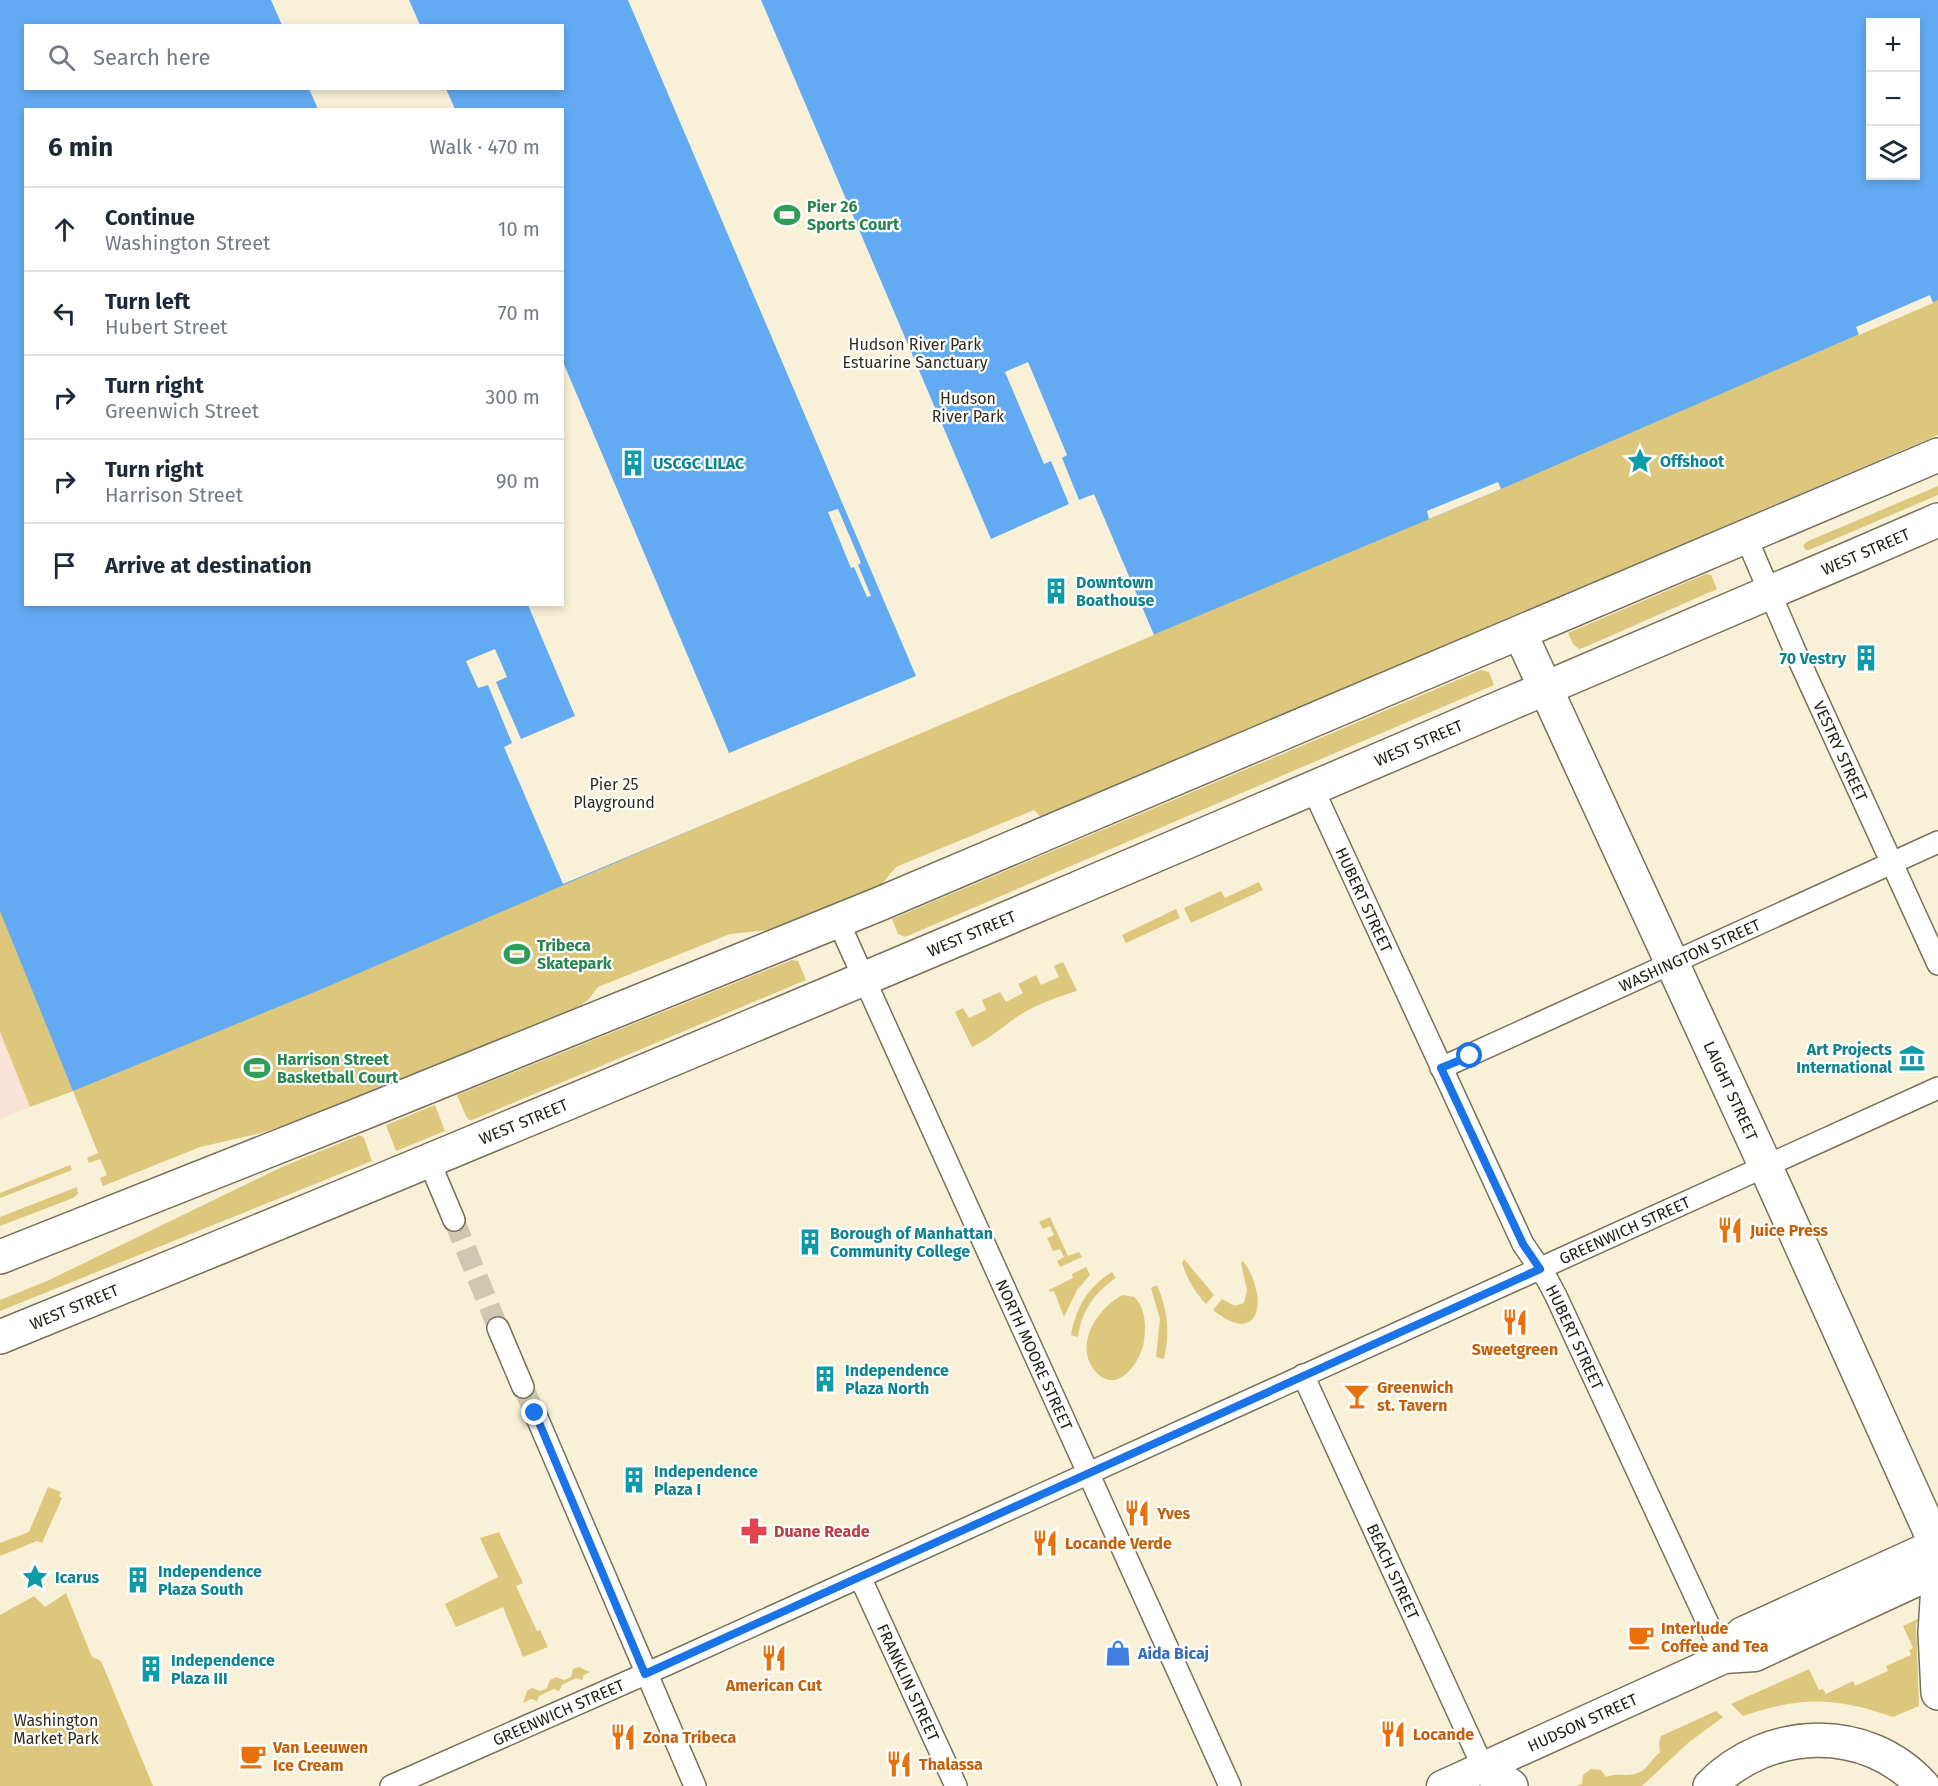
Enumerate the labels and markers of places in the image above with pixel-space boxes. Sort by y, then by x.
place label: Pier 26 Sports Court [807,197,900,234]
sports icon: Pier 26 Sports Court [772,200,802,230]
place icon: Offshoot [1625,446,1655,476]
building icon: USCGC LILAC [618,448,648,478]
place label: Offshoot [1660,452,1725,471]
place label: USCGC LILAC [653,454,745,473]
place label: Downtown Boathouse [1076,573,1154,610]
building icon: Downtown Boathouse [1041,576,1071,606]
building icon: 70 Vestry [1851,643,1881,673]
place label: 70 Vestry [1779,649,1847,668]
place label: Tribeca Skatepark [537,936,612,973]
sports icon: Tribeca Skatepark [502,939,532,969]
place label: Art Projects International [1796,1040,1892,1077]
museum icon: Art Projects International [1897,1043,1927,1073]
place label: Harrison Street Basketball Court [277,1050,399,1087]
sports icon: Harrison Street Basketball Court [242,1053,272,1083]
restaurant icon: Juice Press [1715,1215,1745,1245]
place label: Juice Press [1749,1221,1828,1240]
place label: Borough of Manhattan Community College [830,1224,993,1261]
building icon: Borough of Manhattan Community College [795,1227,825,1257]
restaurant icon: Sweetgreen [1500,1307,1530,1337]
place label: Sweetgreen [1472,1340,1558,1359]
place label: Independence Plaza North [845,1361,949,1398]
building icon: Independence Plaza North [810,1364,840,1394]
place label: Greenwich st. Tavern [1377,1378,1454,1415]
bar icon: Greenwich st. Tavern [1342,1381,1372,1411]
place label: Independence Plaza I [654,1462,758,1499]
building icon: Independence Plaza I [619,1465,649,1495]
restaurant icon: Yves [1122,1498,1152,1528]
place label: Yves [1156,1504,1191,1523]
pharmacy icon: Duane Reade [739,1516,769,1546]
place label: Duane Reade [774,1522,870,1541]
restaurant icon: Locande Verde [1030,1528,1060,1558]
place label: Locande Verde [1065,1534,1172,1553]
place icon: Icarus [20,1562,50,1592]
place label: Independence Plaza South [158,1562,262,1599]
building icon: Independence Plaza South [123,1565,153,1595]
place label: Icarus [55,1568,100,1587]
place label: Interlude Coffee and Tea [1661,1619,1769,1656]
cafe icon: Interlude Coffee and Tea [1626,1622,1656,1652]
shop icon: Aida Bicaj [1103,1638,1133,1668]
restaurant icon: American Cut [759,1643,789,1673]
place label: Aida Bicaj [1137,1644,1209,1663]
place label: Independence Plaza III [171,1651,275,1688]
building icon: Independence Plaza III [136,1654,166,1684]
place label: American Cut [725,1676,823,1695]
restaurant icon: Locande [1378,1719,1408,1749]
restaurant icon: Zona Tribeca [608,1722,638,1752]
place label: Locande [1413,1725,1474,1744]
place label: Zona Tribeca [643,1728,736,1747]
place label: Van Leeuwen Ice Cream [272,1738,368,1775]
cafe icon: Van Leeuwen Ice Cream [238,1741,268,1771]
restaurant icon: Thalassa [884,1749,914,1779]
place label: Thalassa [919,1755,983,1774]

